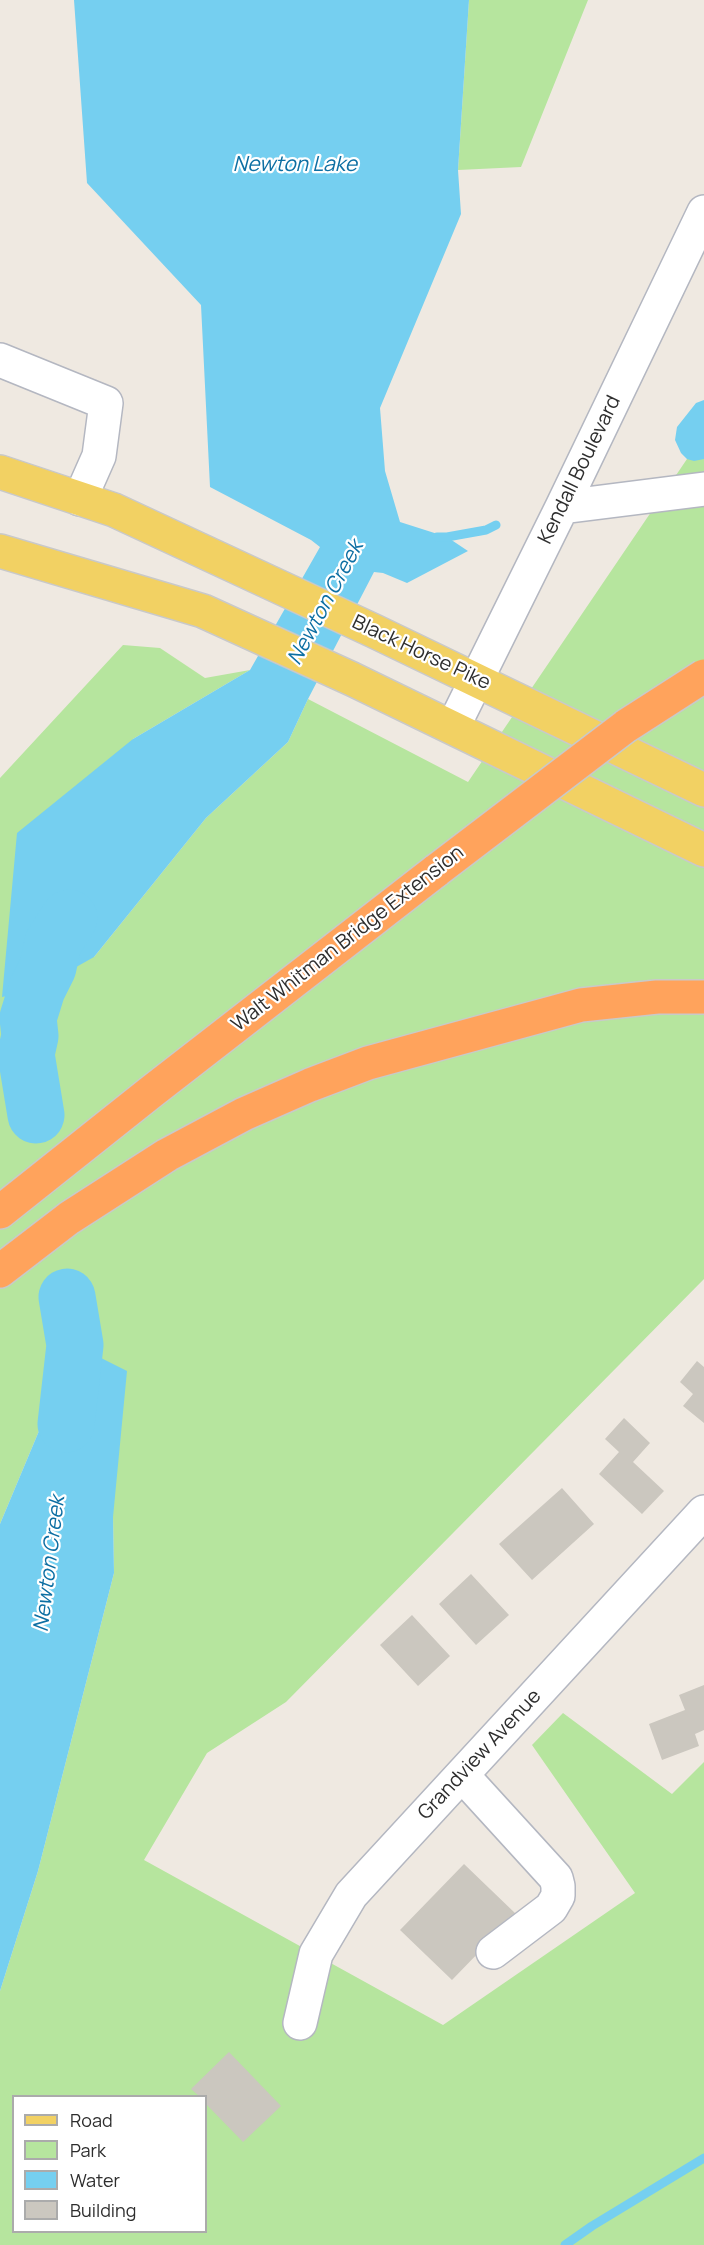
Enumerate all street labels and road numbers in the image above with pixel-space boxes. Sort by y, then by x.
street label: Kendall Boulevard [534,392,626,548]
street label: Black Horse Pike [348,610,494,696]
street label: Walt Whitman Bridge Extension [227,841,469,1037]
street label: Grandview Avenue [413,1685,547,1825]

